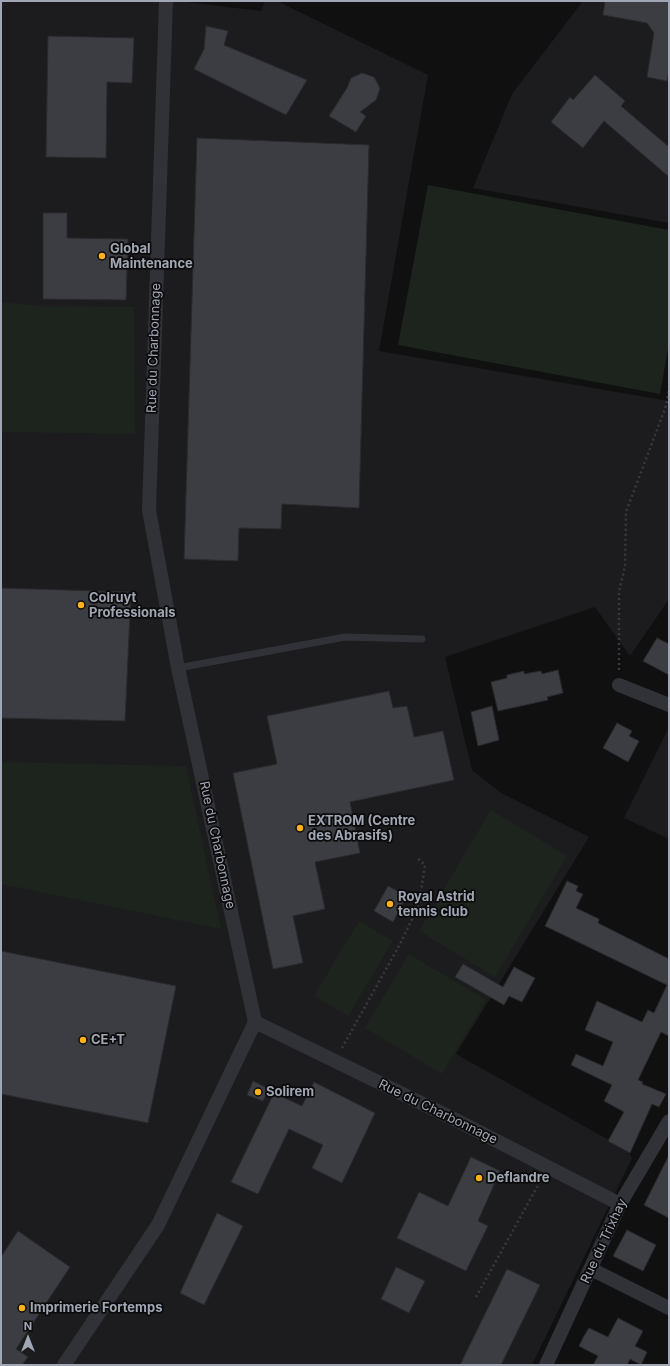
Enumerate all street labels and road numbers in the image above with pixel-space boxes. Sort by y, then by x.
street label: Rue du Charbonnage [144,283,164,413]
street label: Rue du Charbonnage [196,780,238,910]
street label: Rue du Charbonnage [376,1076,500,1148]
street label: Rue du Trixhay [578,1196,630,1286]

